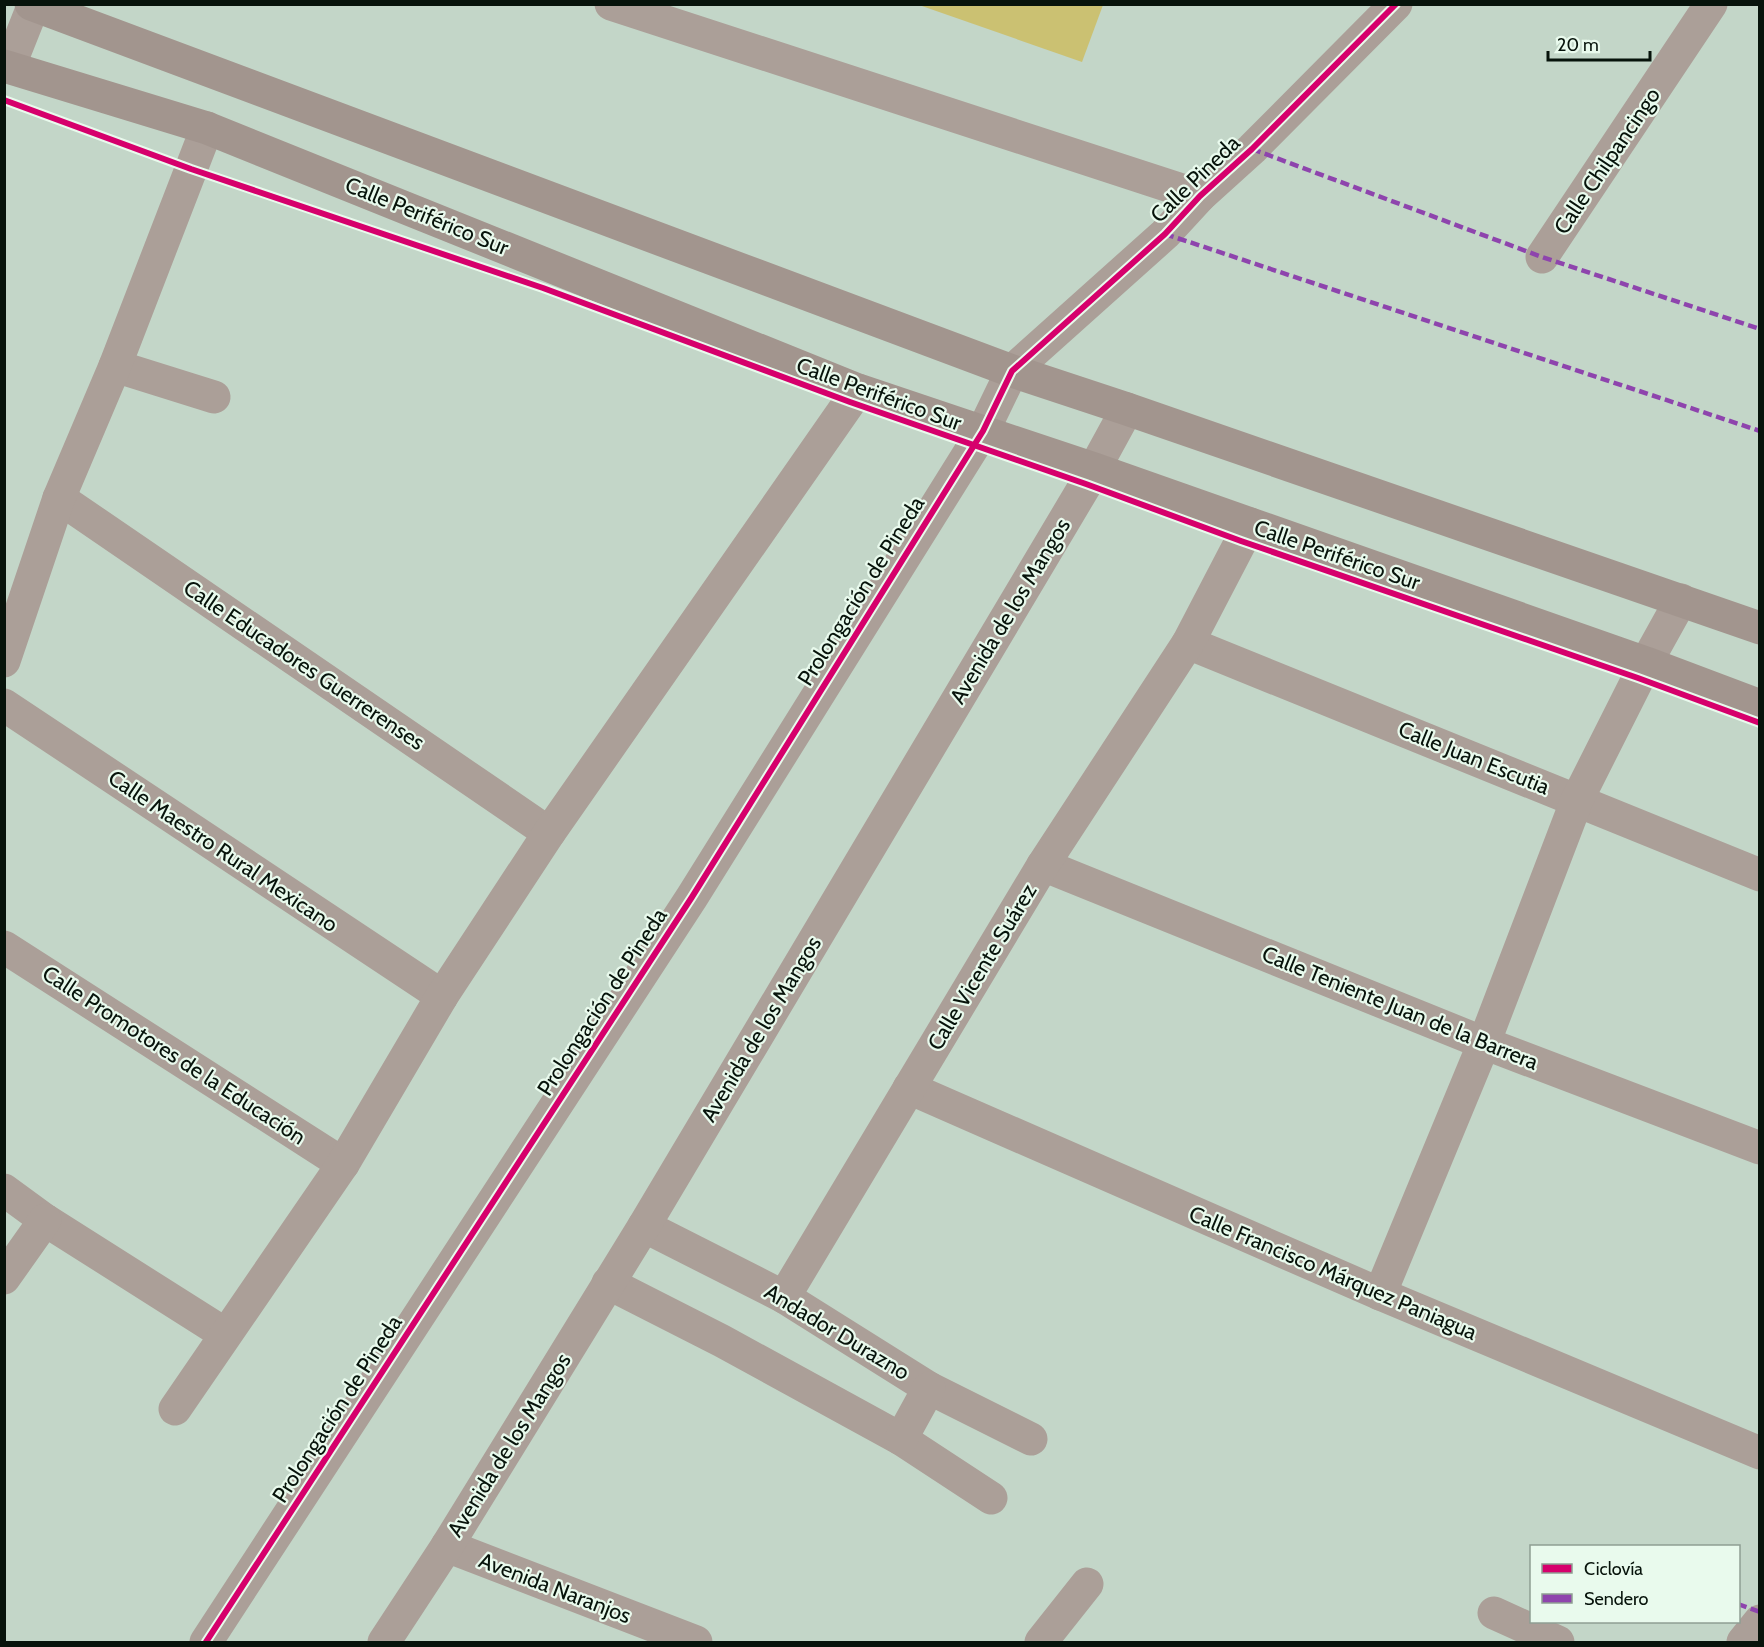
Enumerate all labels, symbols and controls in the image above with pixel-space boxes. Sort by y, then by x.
scale bar [1548,24,1650,62]
text: 20 m [1557,34,1599,56]
street label: Calle Chilpancingo [1548,83,1666,239]
street label: Calle Pineda [1145,129,1246,228]
street label: Calle Periférico Sur [341,171,513,261]
street label: Calle Periférico Sur [793,352,965,436]
street label: Prolongación de Pineda [792,491,930,691]
street label: Avenida de los Mangos [944,513,1076,709]
street label: Calle Periférico Sur [1250,514,1424,596]
street label: Calle Educadores Guerrerenses [178,574,430,756]
street label: Calle Juan Escutia [1394,715,1554,801]
street label: Calle Maestro Rural Mexicano [103,764,343,938]
street label: Calle Vicente Suárez [922,879,1042,1055]
street label: Prolongación de Pineda [531,903,673,1101]
street label: Avenida de los Mangos [695,931,827,1127]
street label: Calle Teniente Juan de la Barrera [1258,940,1542,1076]
street label: Calle Promotores de la Educación [37,960,311,1150]
street label: Calle Francisco Márquez Paniagua [1185,1200,1481,1346]
street label: Andador Durazno [760,1278,914,1386]
street label: Prolongación de Pineda [266,1310,408,1508]
street label: Avenida de los Mangos [441,1348,577,1542]
legend [1530,1545,1740,1623]
street label: Avenida Naranjos [475,1547,635,1629]
text: Ciclovía [1584,1558,1643,1580]
text: Sendero [1584,1588,1648,1610]

